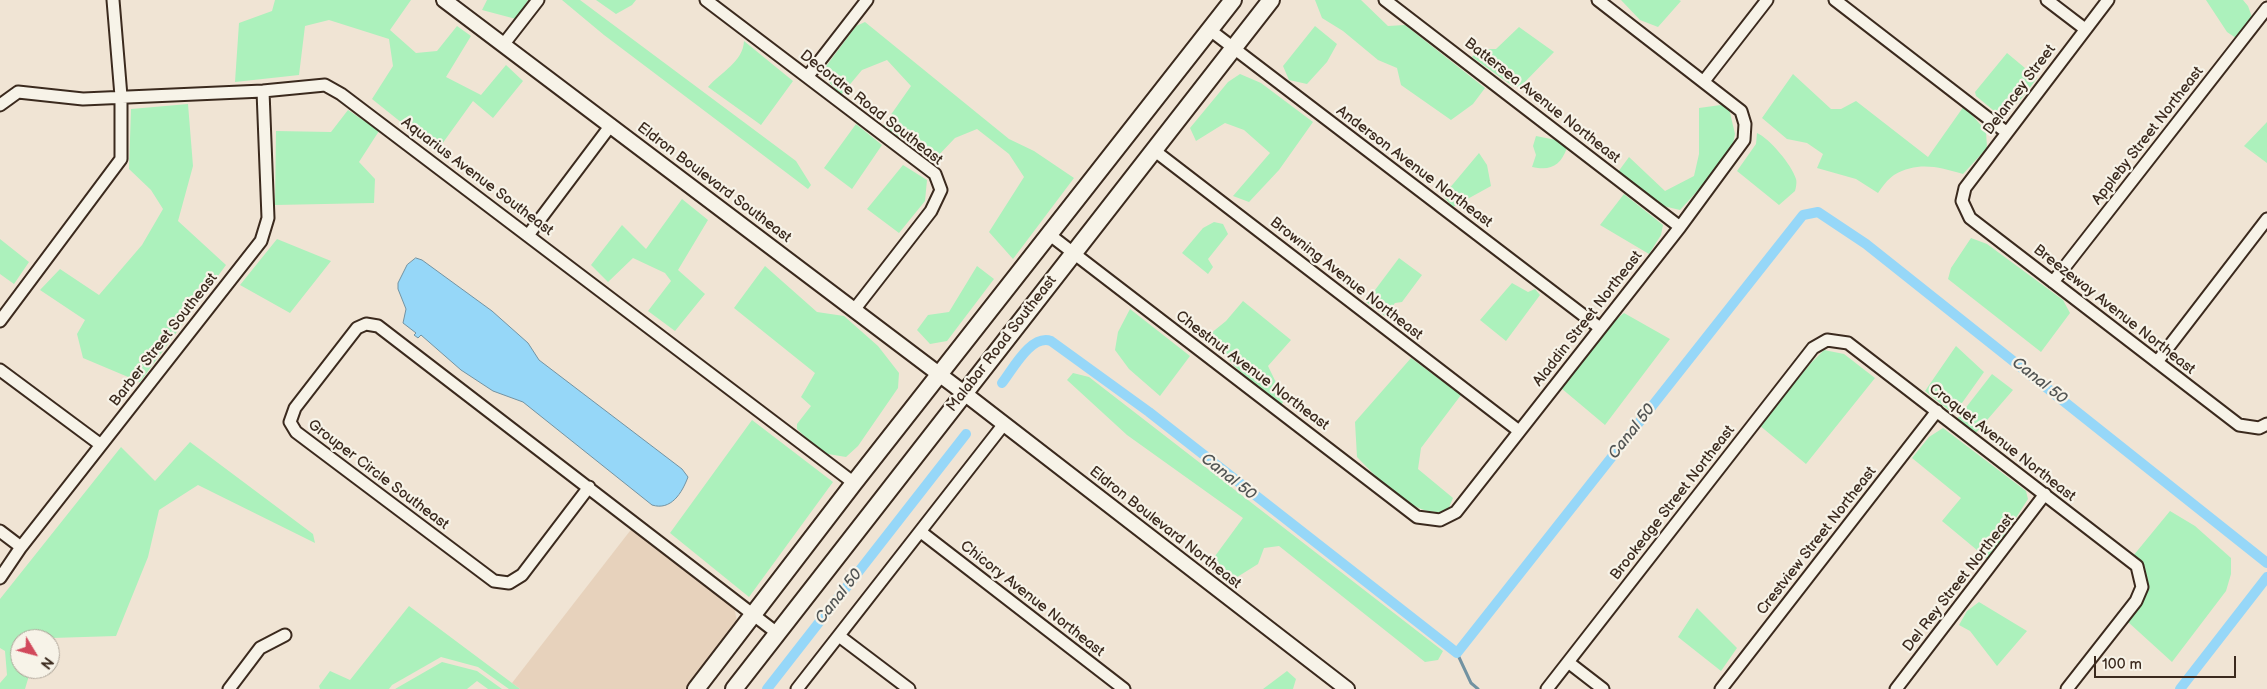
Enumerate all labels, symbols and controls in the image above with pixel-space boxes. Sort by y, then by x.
street label: Battersea Avenue Northeast [1461,35,1623,167]
street label: Delancey Street [1980,41,2060,139]
street label: Decordre Road Southeast [796,47,946,169]
street label: Appleby Street Northeast [2088,63,2208,209]
street label: Anderson Avenue Northeast [1332,102,1496,232]
street label: Aquarius Avenue Southeast [397,114,557,240]
street label: Eldron Boulevard Southeast [633,119,795,247]
street label: Browning Avenue Northeast [1266,214,1426,344]
street label: Breezeway Avenue Northeast [2030,241,2198,379]
street label: Aladdin Street Northeast [1529,248,1647,390]
street label: Barber Street Southeast [106,270,222,410]
street label: Malabar Road Southeast [943,272,1061,416]
street label: Chestnut Avenue Northeast [1172,307,1332,435]
water label: Canal 50 [2008,354,2070,408]
street label: Croquet Avenue Northeast [1925,380,2079,506]
water label: Canal 50 [1605,401,1659,463]
street label: Grouper Circle Southeast [304,416,452,534]
street label: Brookedge Street Northeast [1607,422,1739,584]
water label: Canal 50 [1197,450,1259,504]
street label: Eldron Boulevard Northeast [1085,463,1245,593]
street label: Crestview Street Northeast [1753,463,1881,619]
street label: Del Rey Street Northeast [1900,510,2018,656]
street label: Chicory Avenue Northeast [956,537,1108,661]
water label: Canal 50 [812,566,866,628]
north arrow [10,629,60,679]
scale bar [2097,646,2240,678]
text: N [37,653,57,672]
text: 100 m [2102,655,2142,674]

